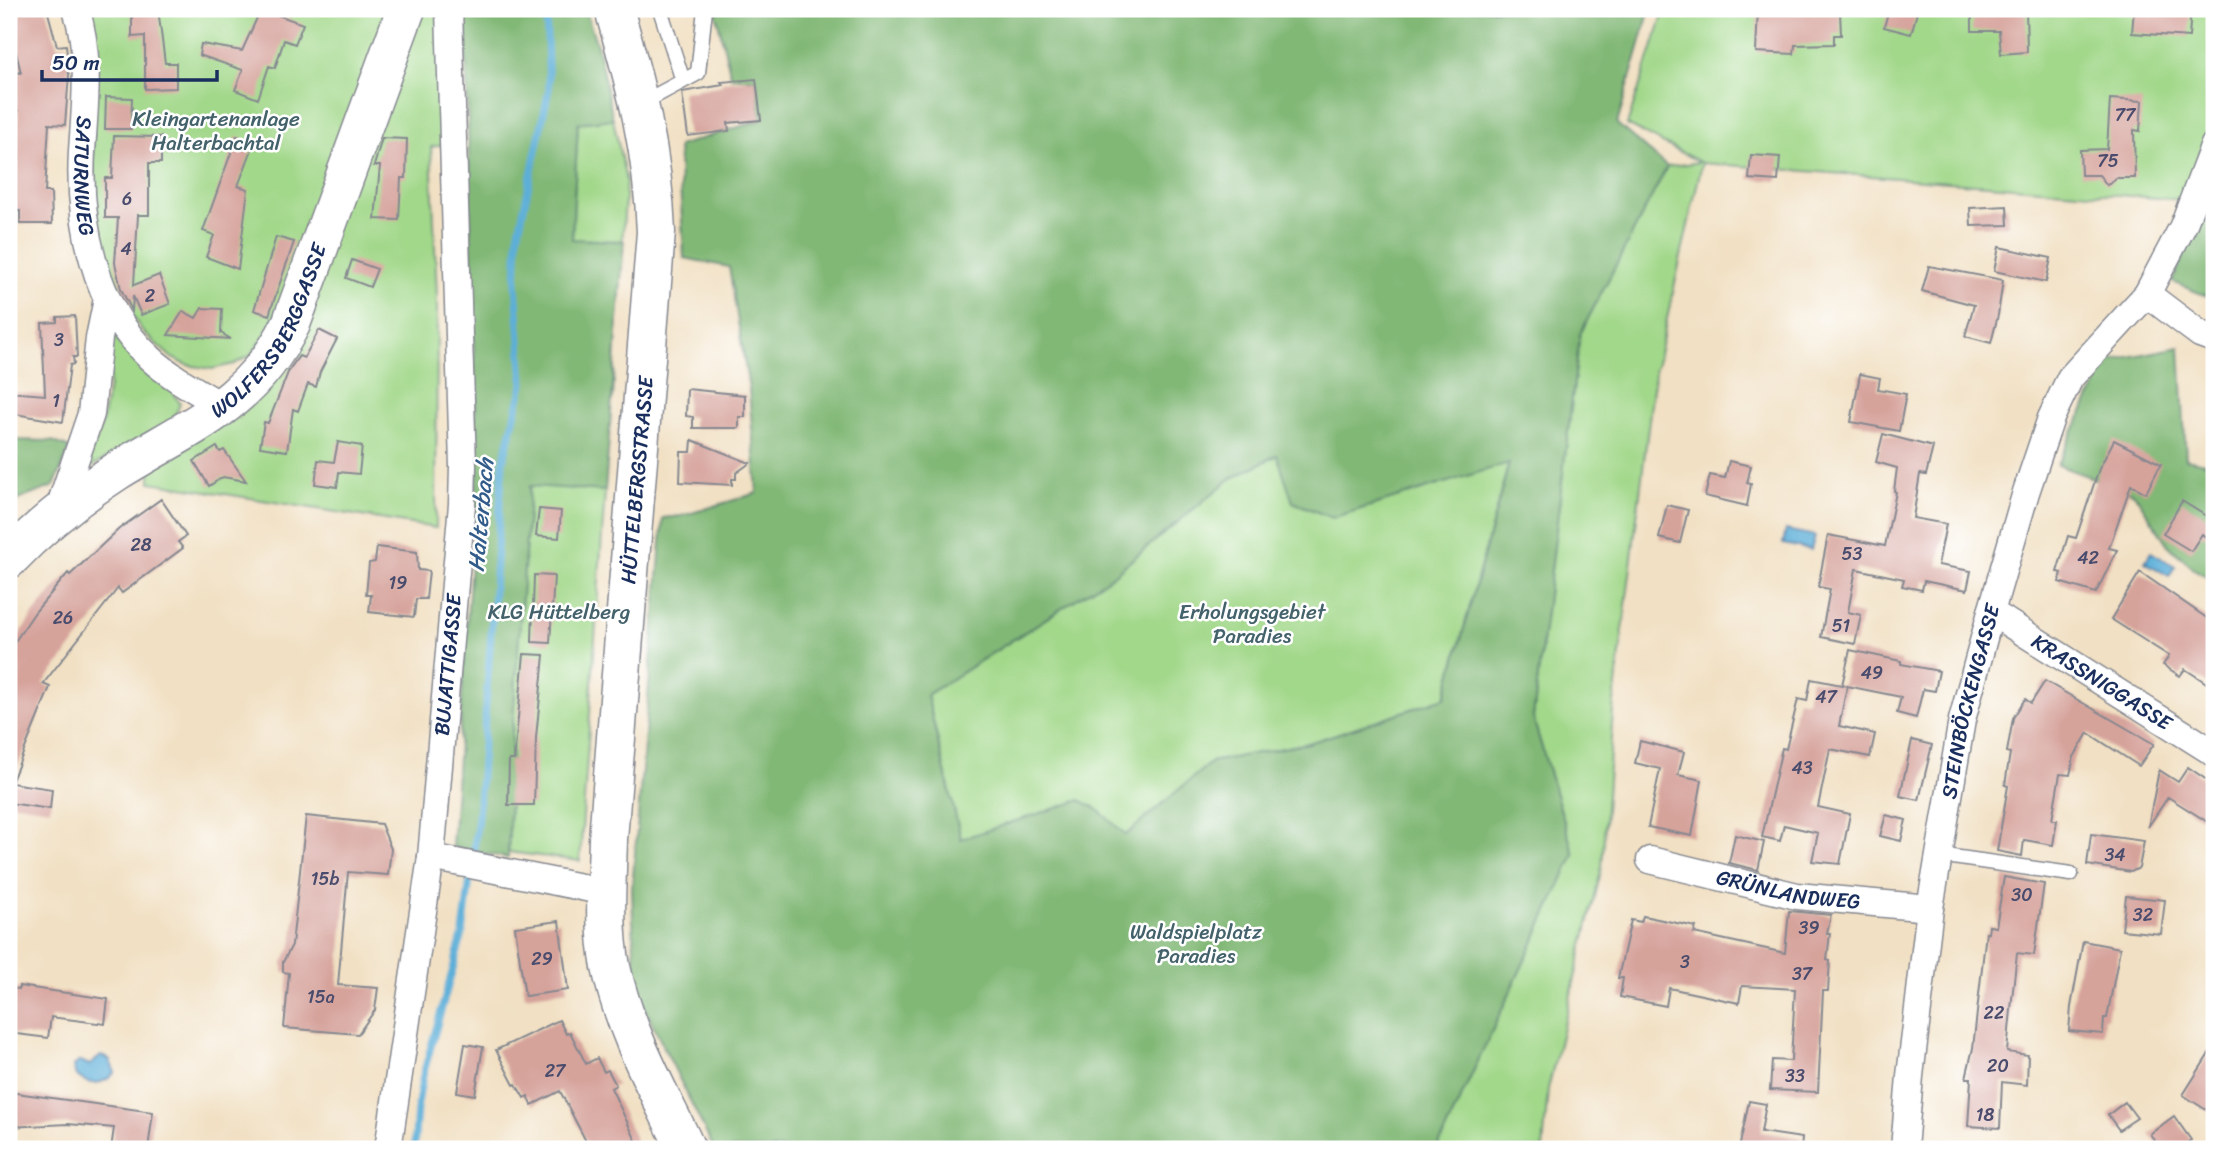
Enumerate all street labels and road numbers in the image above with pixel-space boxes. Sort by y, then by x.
street label: SATURNWEG [62,115,106,239]
street label: WOLFERSBERGGASSE [202,237,338,429]
street label: HÜTTELBERGSTRASSE [609,373,665,585]
street label: BUJATTIGASSE [423,591,473,737]
street label: STEINBÖCKENGASSE [1930,598,2012,802]
street label: KRASSNIGGASSE [2024,623,2181,742]
street label: GRÜNLANDWEG [1712,858,1862,921]

